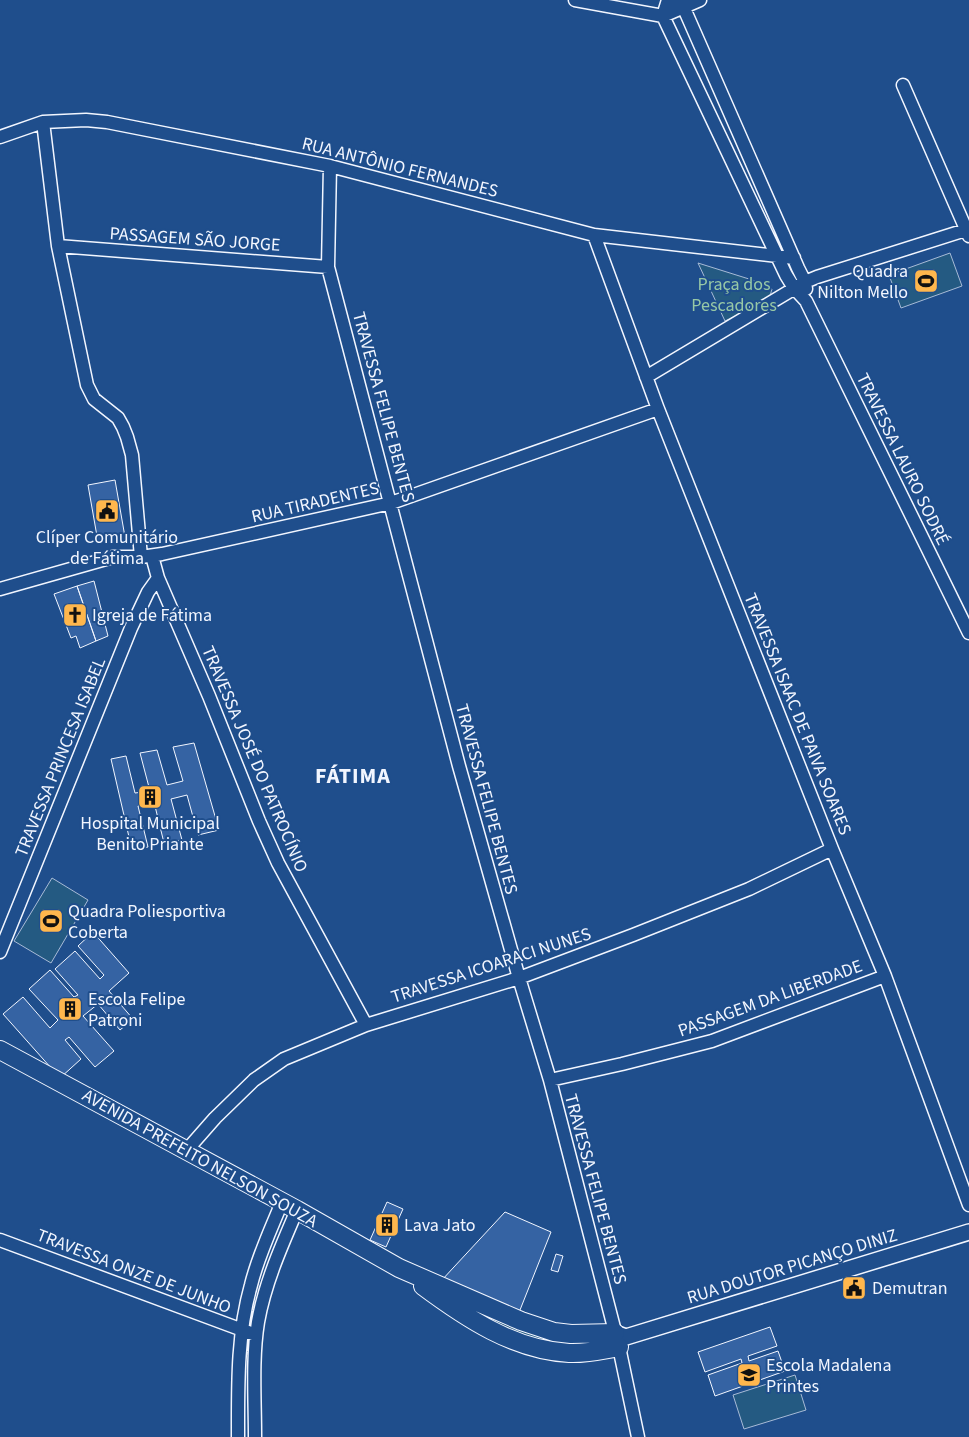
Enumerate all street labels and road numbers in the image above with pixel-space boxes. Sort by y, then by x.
street label: RUA ANTÔNIO FERNANDES [299,131,501,204]
street label: PASSAGEM SÃO JORGE [109,221,281,258]
street label: TRAVESSA FELIPE BENTES [346,309,421,505]
street label: TRAVESSA LAURO SODRÉ [850,369,955,549]
street label: RUA TIRADENTES [249,476,381,529]
street label: TRAVESSA ISAAC DE PAIVA SOARES [737,589,858,839]
street label: TRAVESSA JOSÉ DO PATROCÍNIO [195,642,314,876]
street label: TRAVESSA PRINCESA ISABEL [9,654,112,861]
street label: TRAVESSA FELIPE BENTES [449,701,524,897]
street label: TRAVESSA ICOARACI NUNES [388,921,594,1010]
street label: PASSAGEM DA LIBERDADE [675,954,866,1043]
street label: AVENIDA PREFEITO NELSON SOUZA [78,1083,322,1234]
street label: TRAVESSA FELIPE BENTES [558,1091,633,1287]
street label: TRAVESSA ONZE DE JUNHO [33,1223,235,1320]
street label: RUA DOUTOR PICANÇO DINIZ [684,1223,900,1310]

